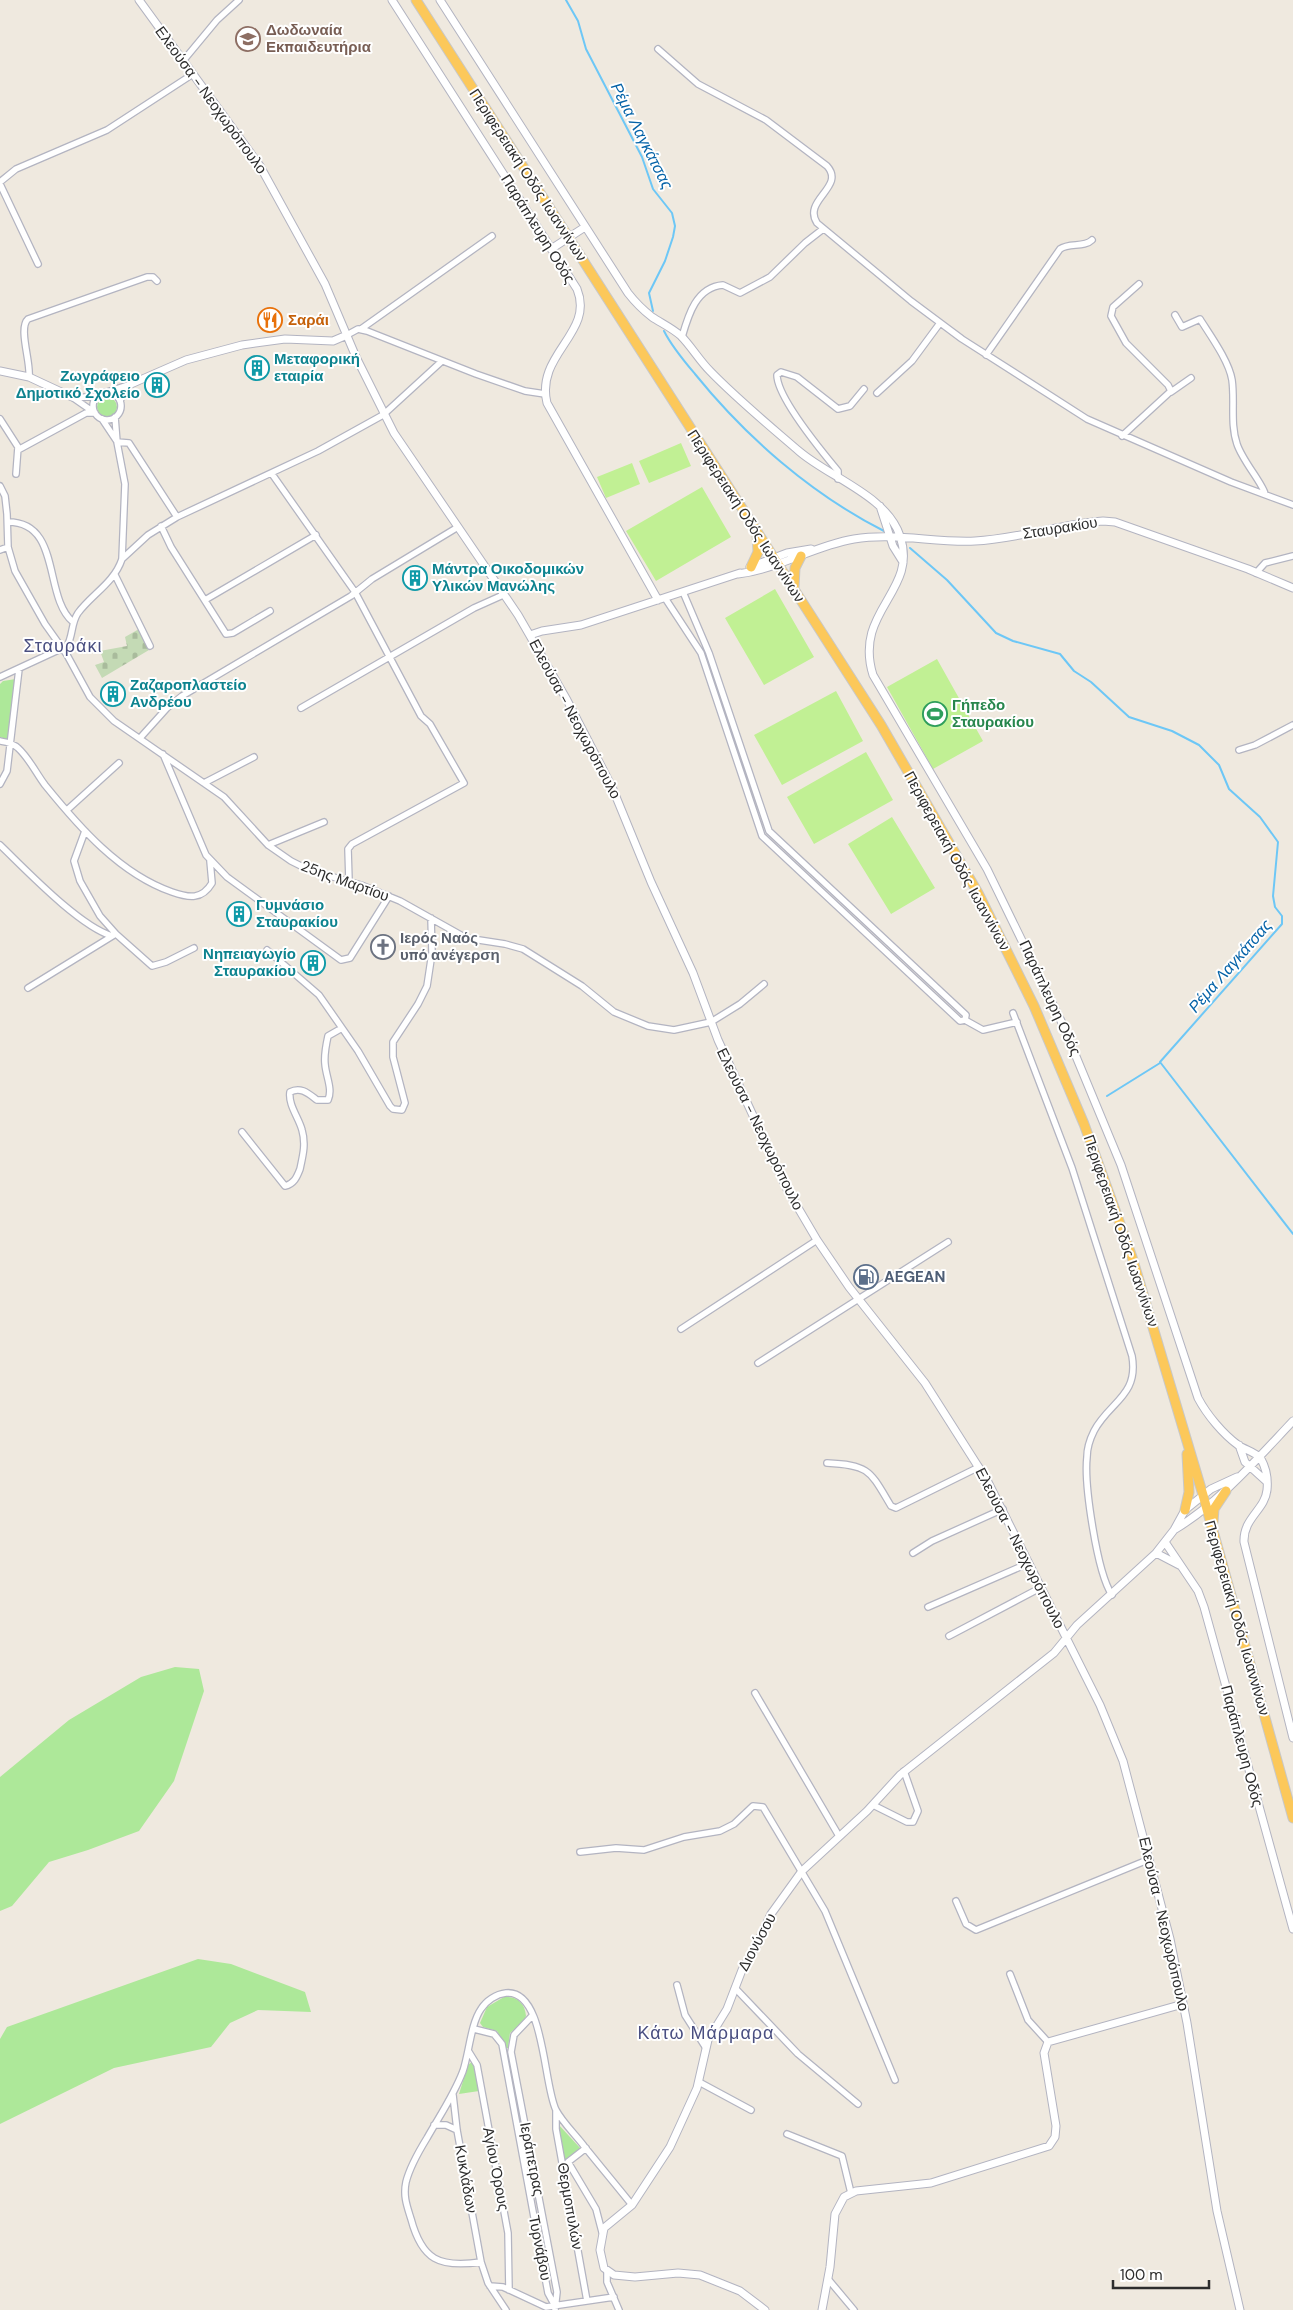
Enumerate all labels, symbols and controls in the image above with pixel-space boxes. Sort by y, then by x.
place label: Δωδωναία Εκπαιδευτήρια [266,20,372,57]
street label: Ελεούσα - Νεοχωρόπουλο [151,22,271,178]
school or university icon: Δωδωναία Εκπαιδευτήρια [235,26,261,52]
water label: Ρέμα Λαγκάτσας [606,79,678,193]
street label: Περιφερειακή Οδός Ιωαννίνων [465,85,591,265]
street label: Παράπλευρη Οδός [496,171,580,287]
restaurant icon: Σαράι [257,307,283,333]
place label: Σαράι [288,310,329,330]
place label: Μεταφορική εταιρία [274,349,360,386]
building icon: Μεταφορική εταιρία [244,355,270,381]
place label: Ζωγράφειο Δημοτικό Σχολείο [16,366,140,403]
building icon: Ζωγράφειο Δημοτικό Σχολείο [144,372,170,398]
street label: Περιφερειακή Οδός Ιωαννίνων [683,426,809,606]
street label: Σταυρακίου [1021,512,1099,544]
place label: Μάντρα Οικοδομικών Υλικών Μανώλης [432,559,584,596]
building icon: Μάντρα Οικοδομικών Υλικών Μανώλης [402,565,428,591]
district label: Σταυράκι [23,634,103,658]
street label: Ελεούσα - Νεοχωρόπουλο [524,636,626,802]
place label: Ζαζαροπλαστείο Ανδρέου [130,675,247,712]
building icon: Ζαζαροπλαστείο Ανδρέου [100,681,126,707]
place label: Γήπεδο Σταυρακίου [952,695,1034,732]
sports icon: Γήπεδο Σταυρακίου [922,701,948,727]
street label: Περιφερειακή Οδός Ιωαννίνων [899,768,1015,954]
street label: 25ης Μαρτίου [298,856,392,906]
place label: Γυμνάσιο Σταυρακίου [256,895,338,932]
building icon: Γυμνάσιο Σταυρακίου [226,901,252,927]
water label: Ρέμα Λαγκάτσας [1184,915,1276,1017]
place label: Ιερός Ναός υπό ανέγερση [400,928,500,965]
church icon: Ιερός Ναός υπό ανέγερση [370,934,396,960]
street label: Παράπλευρη Οδός [1014,937,1086,1059]
place label: Νηπειαγωγίο Σταυρακίου [203,944,296,981]
building icon: Νηπειαγωγίο Σταυρακίου [300,950,326,976]
street label: Ελεούσα - Νεοχωρόπουλο [712,1045,808,1213]
street label: Περιφερειακή Οδός Ιωαννίνων [1079,1132,1163,1330]
fuel station icon: AEGEAN [853,1264,879,1290]
place label: AEGEAN [884,1267,945,1287]
street label: Ελεούσα - Νεοχωρόπουλο [971,1464,1069,1632]
street label: Περιφερειακή Οδός Ιωαννίνων [1200,1518,1274,1718]
street label: Παράπλευρη Οδός [1216,1683,1268,1809]
street label: Ελεούσα - Νεοχωρόπουλο [1134,1835,1194,2013]
street label: Διονύσου [733,1909,781,1975]
district label: Κάτω Μάρμαρα [638,2021,774,2045]
street label: Ιεράπετρας [515,2120,549,2198]
street label: Αγίου Όρους [478,2125,514,2213]
street label: Κυκλάδων [450,2143,482,2215]
street label: Θερμοπυλών [552,2161,588,2251]
street label: Τυρνάβου [524,2214,556,2282]
scale bar [1113,2258,1209,2290]
text: 100 m [1120,2265,1163,2285]

